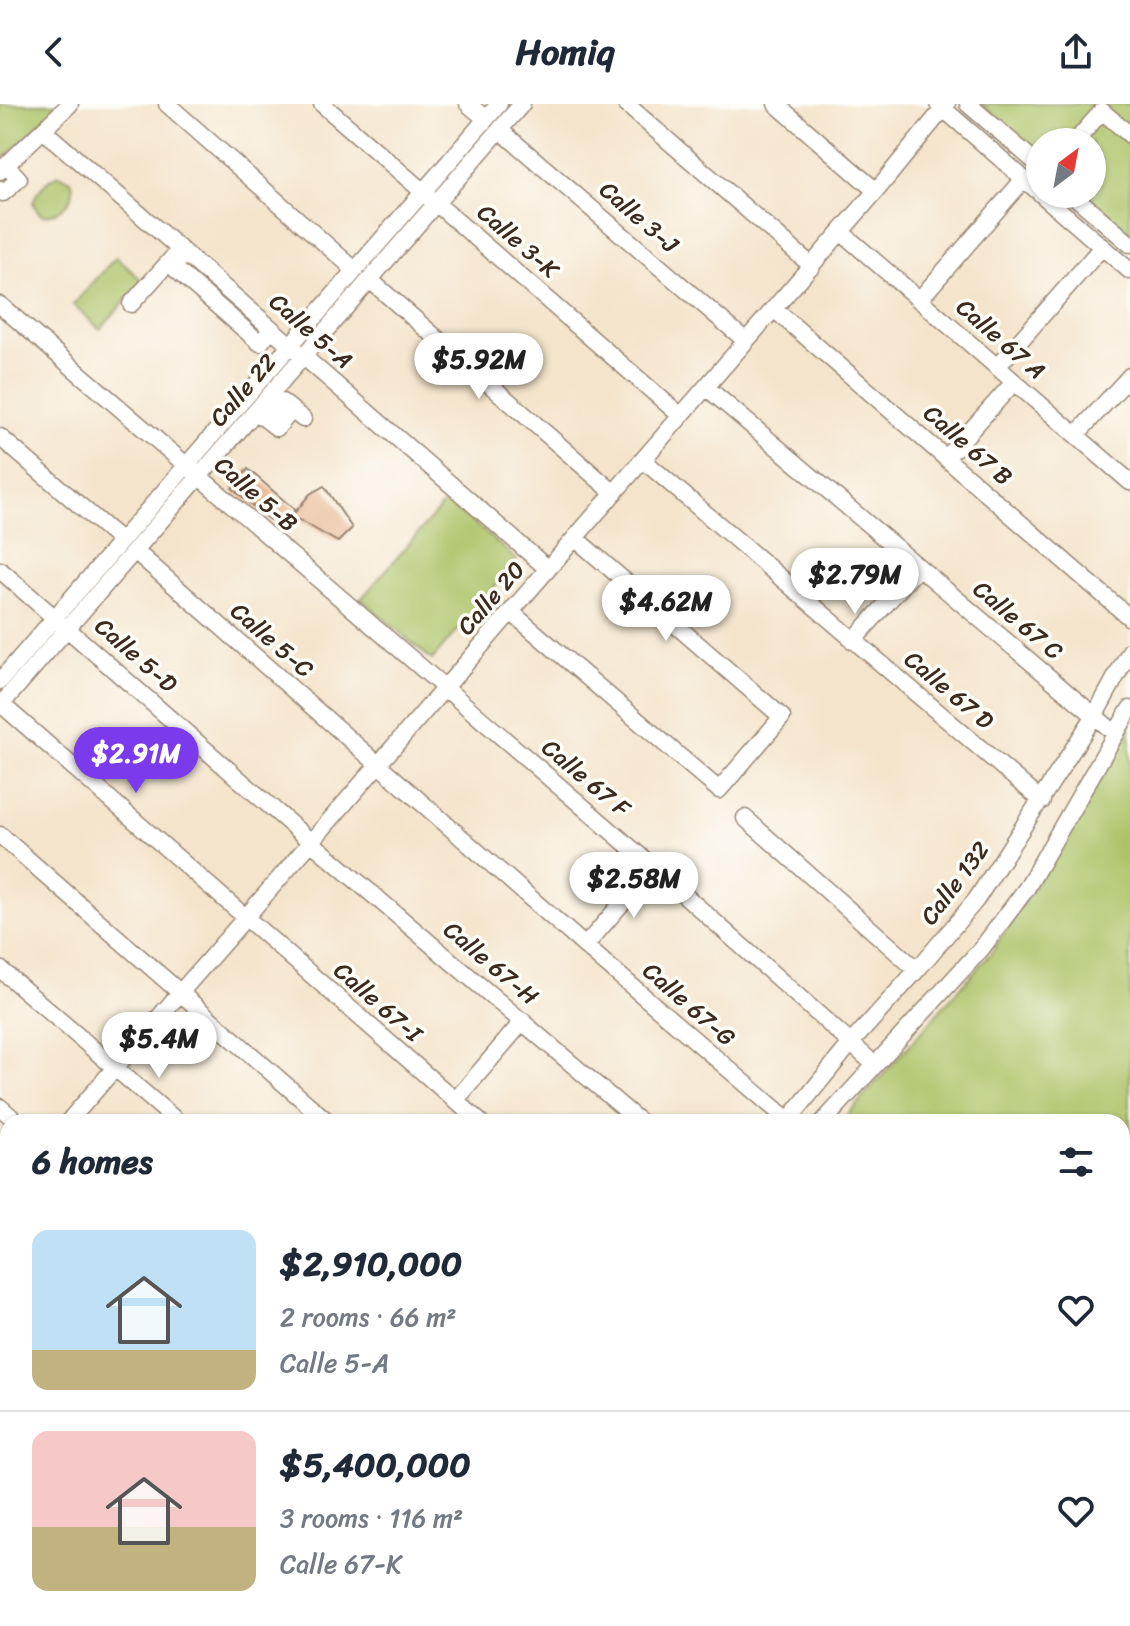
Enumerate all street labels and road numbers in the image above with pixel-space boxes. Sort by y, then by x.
street label: Calle 3-J [589,170,689,264]
street label: Calle 3-K [467,193,570,290]
street label: Calle 5-A [259,282,363,380]
street label: Calle 67 A [946,288,1056,390]
street label: Calle 22 [199,343,287,437]
street label: Calle 67 B [913,394,1023,496]
street label: Calle 5-B [204,445,308,543]
street label: Calle 20 [446,551,536,645]
street label: Calle 67 C [963,569,1073,671]
street label: Calle 5-C [220,591,324,689]
street label: Calle 5-D [85,607,188,704]
street label: Calle 67 D [894,639,1004,741]
street label: Calle 67 F [532,728,641,829]
street label: Calle 132 [909,832,1001,934]
street label: Calle 67-H [434,910,548,1016]
street label: Calle 67-I [324,951,433,1054]
street label: Calle 67-G [633,951,745,1057]

